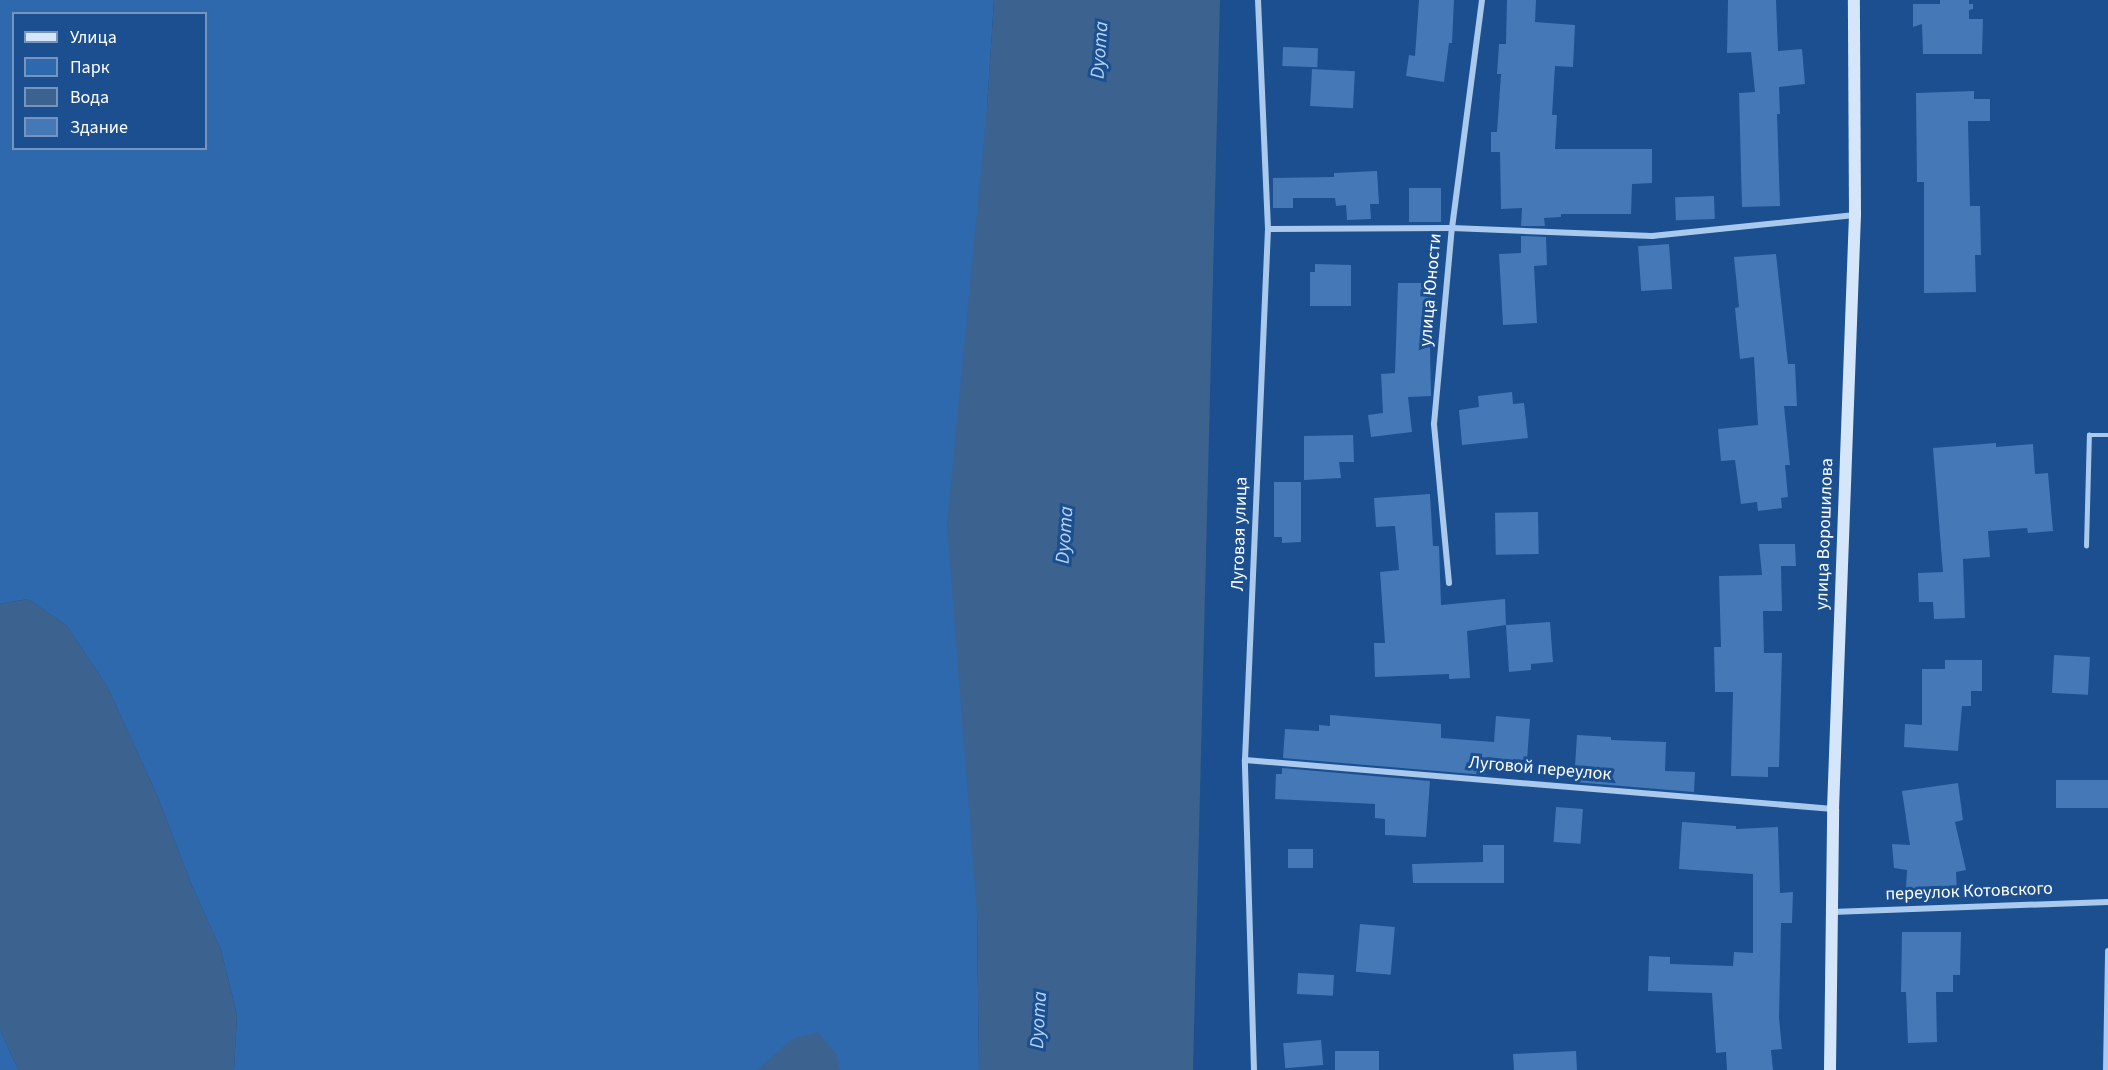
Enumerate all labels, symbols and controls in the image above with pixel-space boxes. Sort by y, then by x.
legend [12,12,207,150]
water label: Dyoma [1086,20,1114,80]
text: Улица [70,25,117,50]
text: Парк [70,55,110,80]
text: Вода [70,85,109,110]
text: Здание [70,115,128,140]
street label: улица Юности [1415,233,1447,347]
street label: улица Ворошилова [1812,458,1838,610]
street label: Луговая улица [1227,476,1253,592]
water label: Dyoma [1051,505,1079,565]
street label: Луговой переулок [1468,752,1612,786]
street label: переулок Котовского [1885,878,2053,906]
water label: Dyoma [1026,991,1052,1049]

